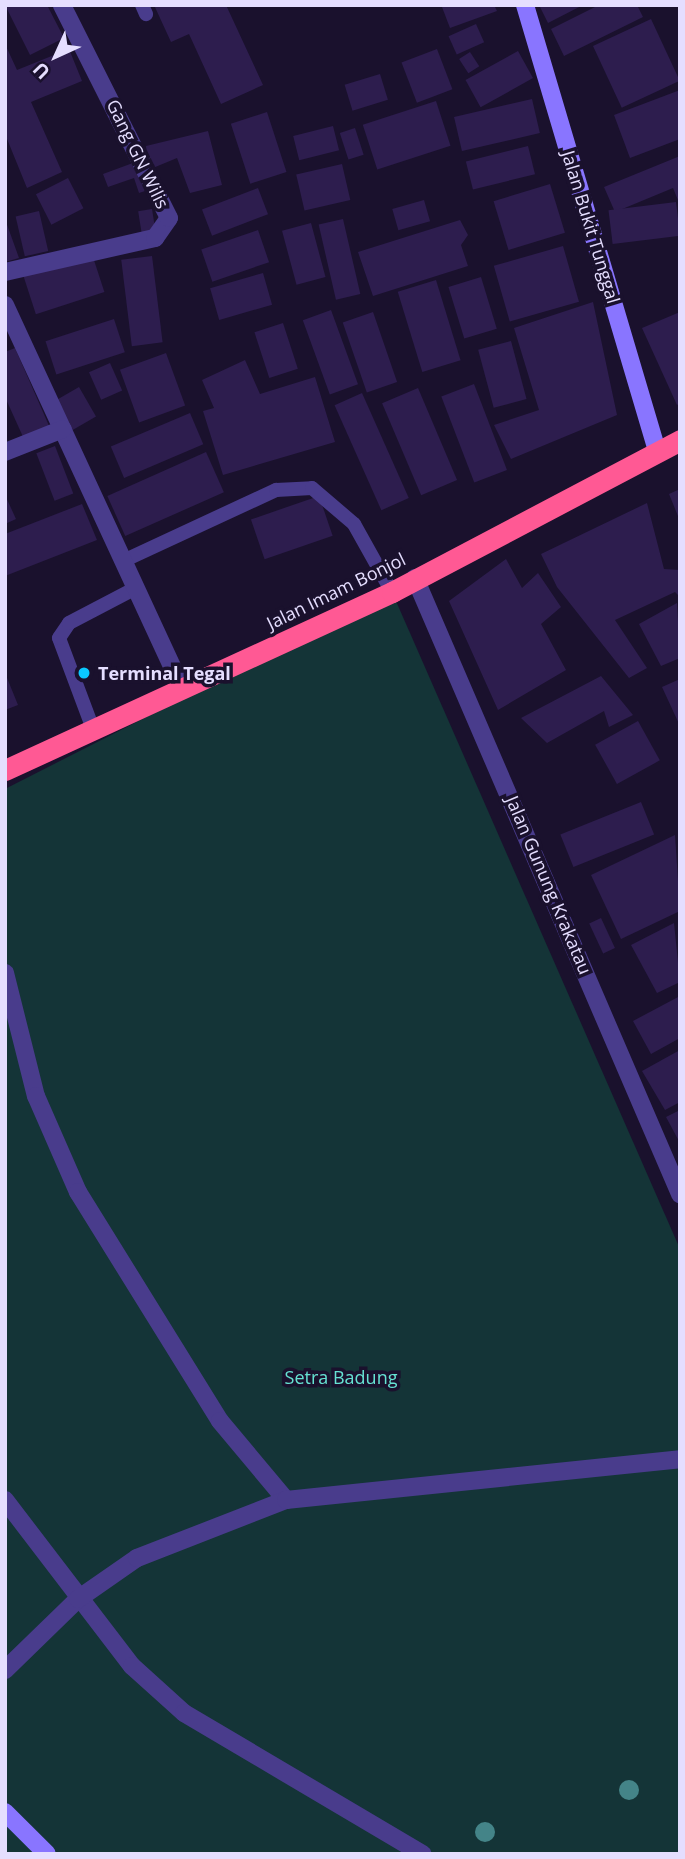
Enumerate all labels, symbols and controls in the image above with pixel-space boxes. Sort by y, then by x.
north arrow [21,21,91,91]
text: U [27,57,55,85]
street label: Gang GN Wilis [102,96,174,212]
street label: Jalan Bukit Tunggal [557,148,625,306]
street label: Jalan Imam Bonjol [263,548,409,634]
place label: Terminal Tegal [98,662,231,684]
marker: Terminal Tegal [76,665,92,681]
street label: Jalan Gunung Krakatau [502,792,596,978]
park label: Setra Badung [285,1366,397,1388]

